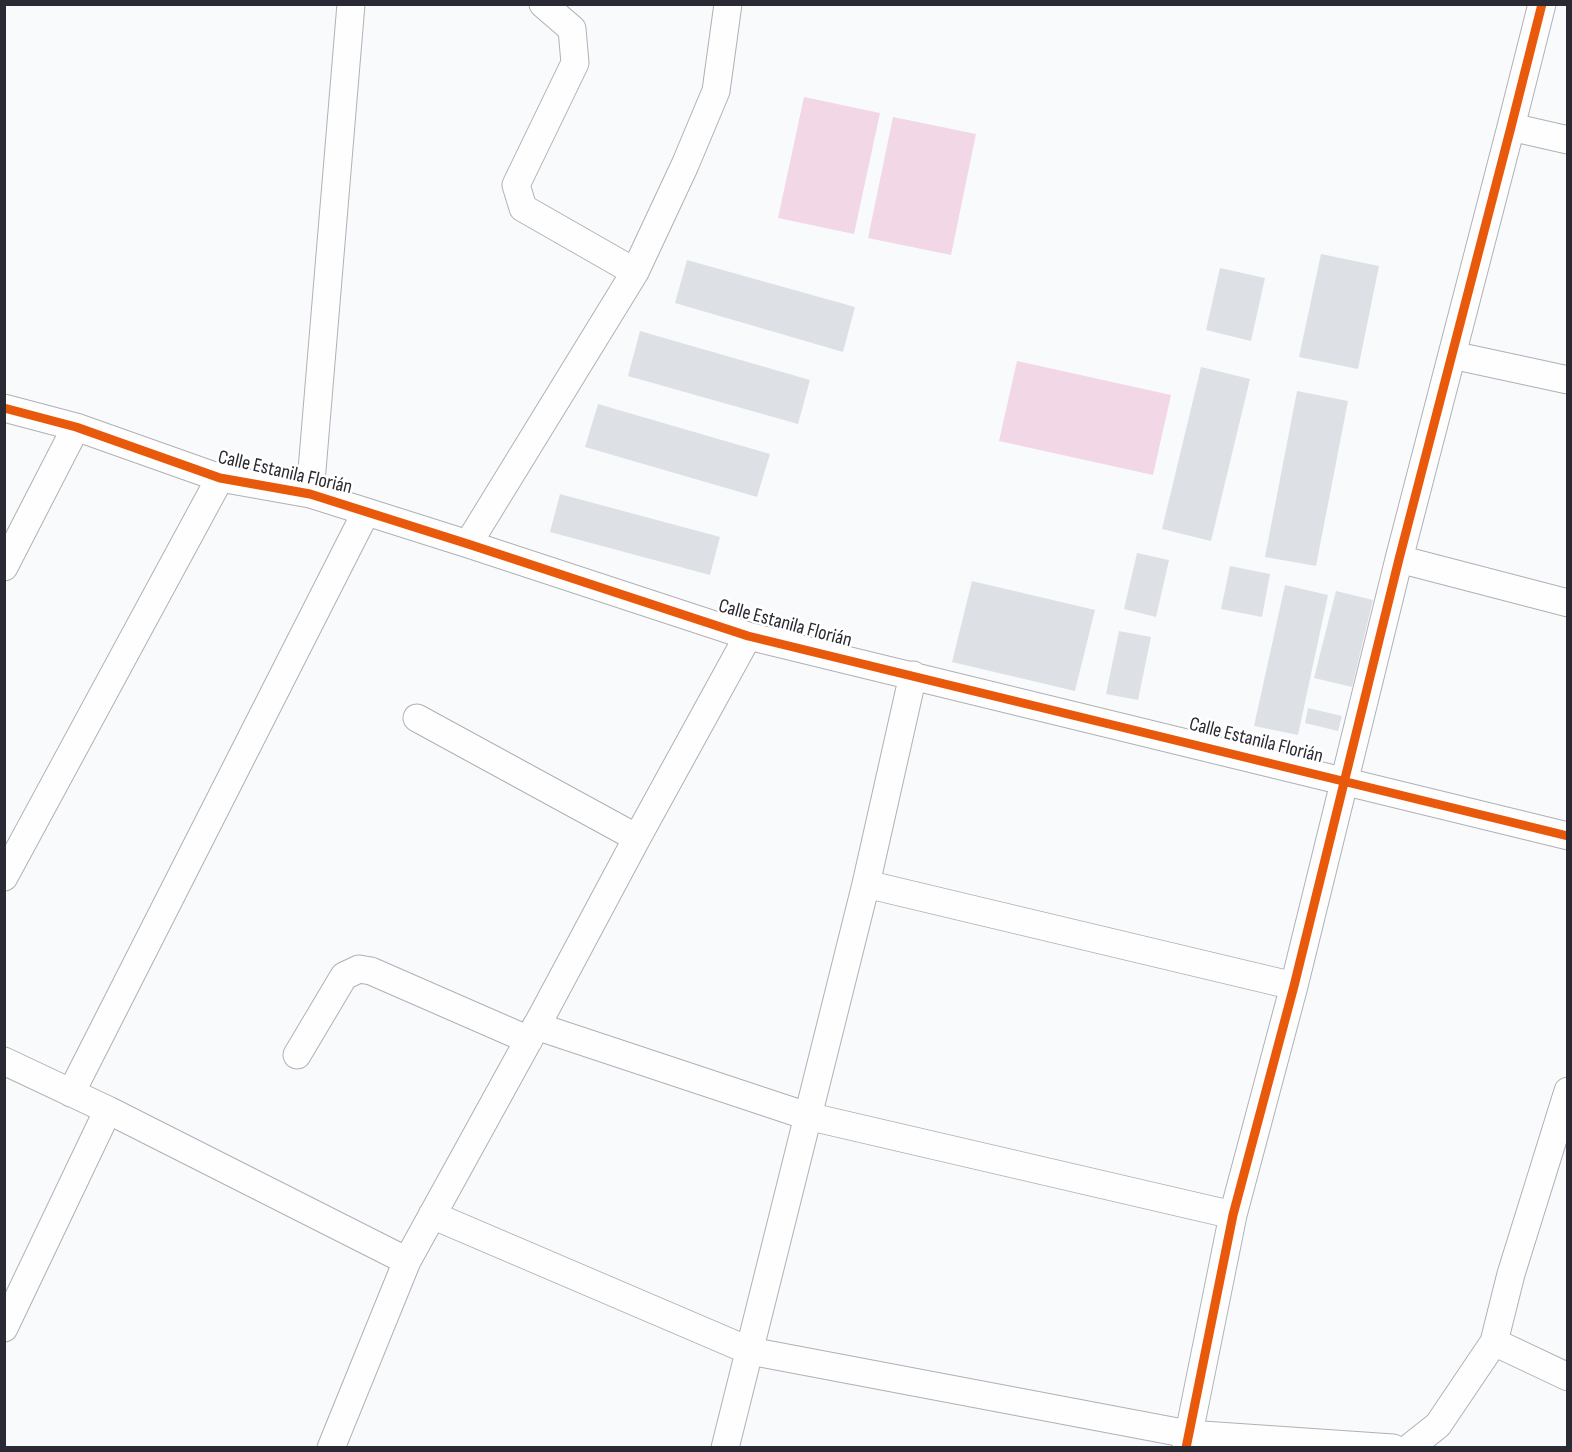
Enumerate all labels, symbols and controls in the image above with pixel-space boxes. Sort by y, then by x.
street label: Calle Estanila Florián [216,446,354,500]
street label: Calle Estanila Florián [716,595,854,653]
street label: Calle Estanila Florián [1187,713,1325,769]

